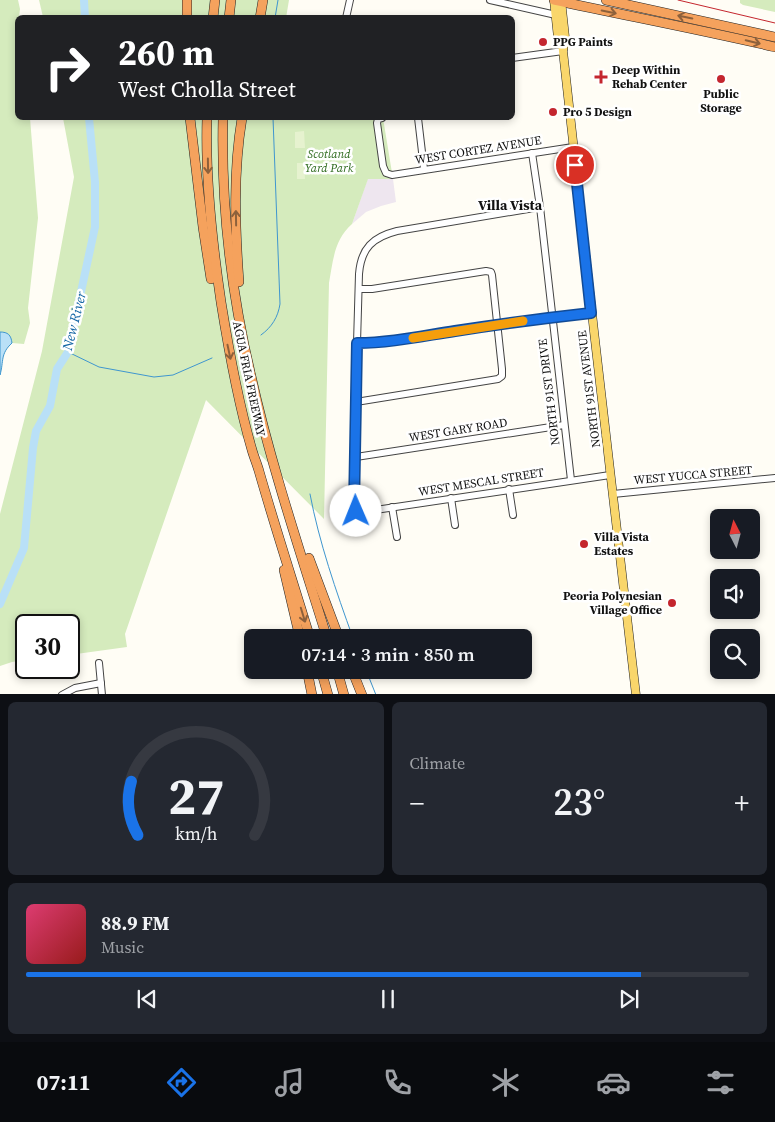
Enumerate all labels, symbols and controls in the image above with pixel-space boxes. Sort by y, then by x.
one-way arrow [601,8,617,18]
one-way arrow [678,12,694,21]
text: 260 m [118,29,214,77]
place label: PPG Paints [553,34,613,50]
icon: right [35,35,100,100]
marker: PPG Paints [537,36,549,48]
one-way arrow [745,38,761,47]
place label: Deep Within Rehab Center [612,62,687,92]
marker: Deep Within Rehab Center [594,70,608,84]
marker: Public Storage [715,73,727,85]
text: West Cholla Street [118,74,296,104]
place label: Public Storage [700,86,742,116]
place label: Pro 5 Design [563,104,633,120]
marker: Pro 5 Design [547,106,559,118]
street label: WEST CORTEZ AVENUE [414,132,542,168]
pin [554,144,596,186]
park label: Scotland Yard Park [305,146,354,176]
icon: arrive [561,151,589,179]
one-way arrow [203,158,213,174]
district label: Villa Vista [478,195,543,215]
one-way arrow [231,211,241,227]
water label: New River [57,289,91,354]
street label: AGUA FRIA FREEWAY [229,320,269,439]
street label: NORTH 91ST AVENUE [574,330,604,448]
street label: NORTH 91ST DRIVE [535,338,563,446]
one-way arrow [225,344,235,360]
street label: WEST GARY ROAD [407,414,509,446]
street label: WEST YUCCA STREET [633,462,754,488]
street label: WEST MESCAL STREET [417,464,546,500]
position arrow [329,484,381,536]
north arrow [710,509,760,559]
map controls [710,509,760,679]
place label: Villa Vista Estates [594,529,650,559]
marker: Villa Vista Estates [578,538,590,550]
button: sound [710,569,760,619]
place label: Peoria Polynesian Village Office [563,588,663,618]
marker: Peoria Polynesian Village Office [666,597,678,609]
one-way arrow [299,606,309,622]
speed limit sign: 30 [15,614,80,679]
button: search [710,629,760,679]
text: 07:14 · 3 min · 850 m [301,641,475,667]
text: Climate [410,752,465,774]
text: 27 [168,760,224,831]
text: 23° [553,776,605,828]
text: − [410,784,424,822]
text: + [734,784,749,822]
text: km/h [174,821,217,846]
text: 88.9 FM [101,910,170,936]
text: Music [101,936,144,958]
icon: previous [133,985,161,1013]
icon: pause [374,985,402,1013]
icon: next [615,985,643,1013]
icon: directions [164,1065,199,1100]
icon: music [272,1065,307,1100]
icon: phone [380,1065,415,1100]
icon: climate [488,1065,523,1100]
icon: car [596,1065,631,1100]
icon: filters [703,1065,738,1100]
text: 07:11 [36,1067,91,1097]

